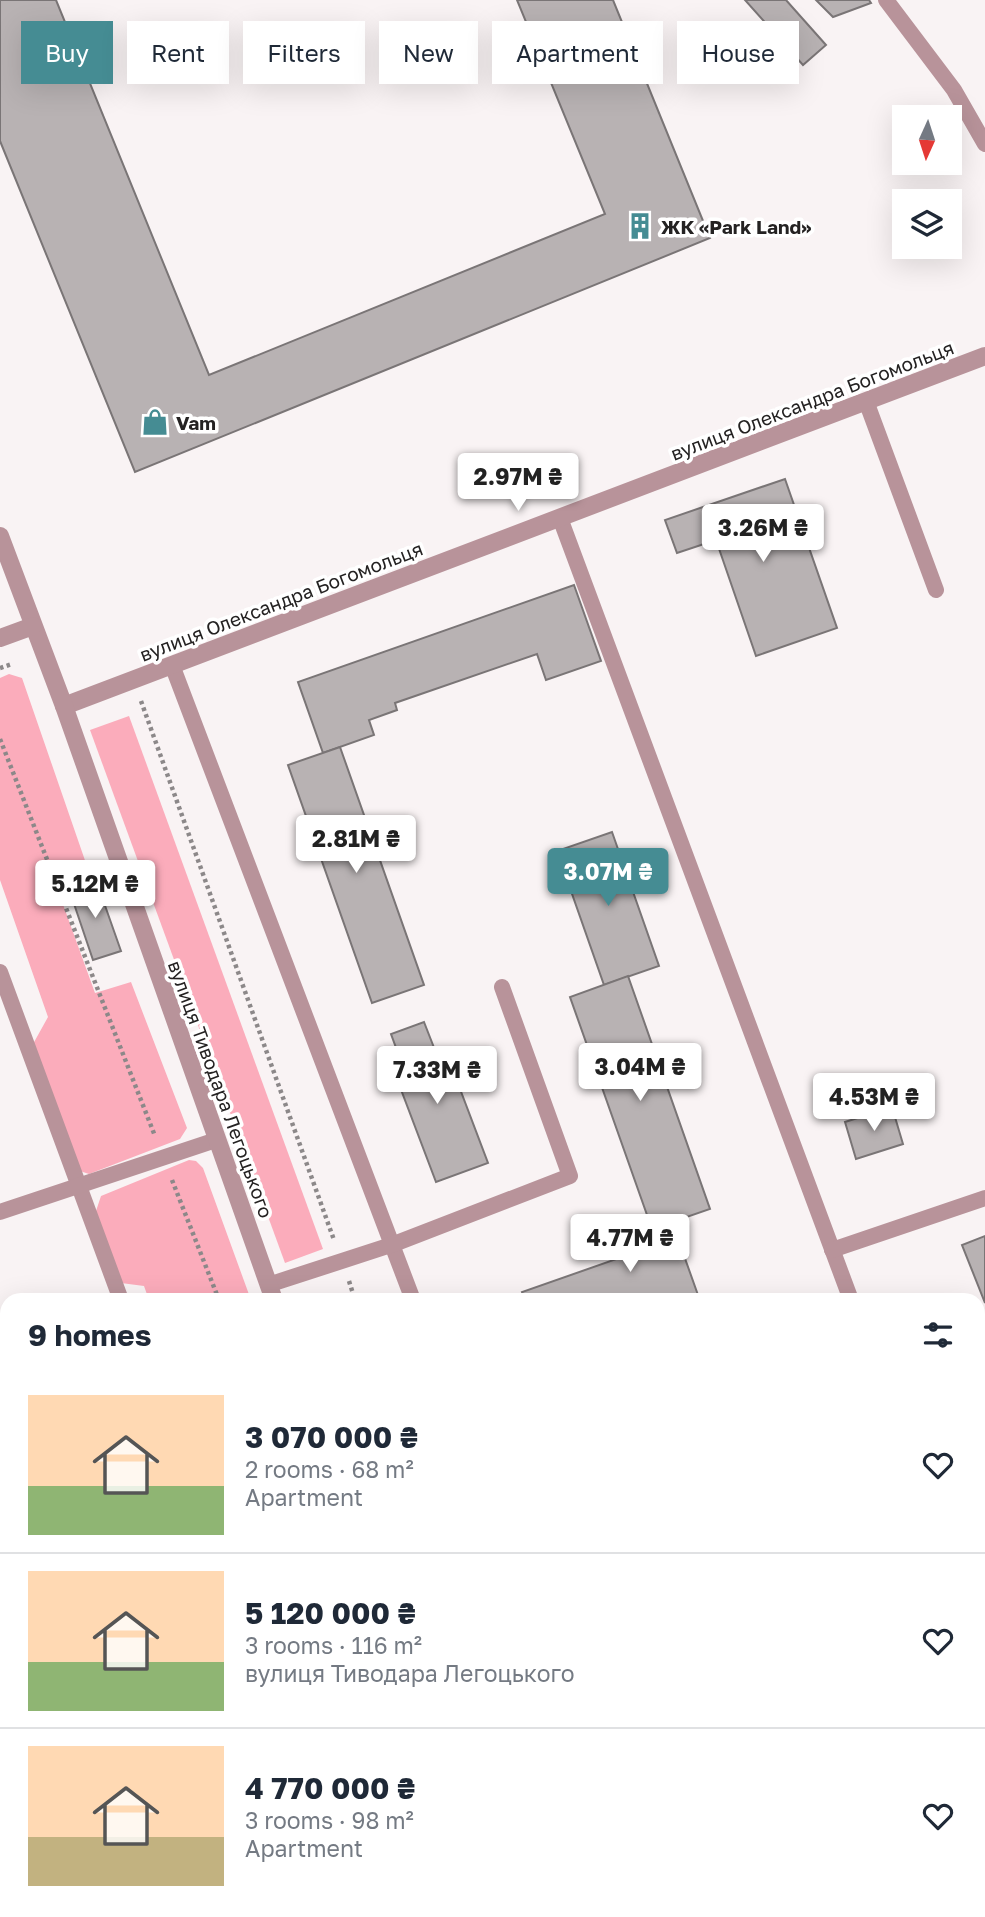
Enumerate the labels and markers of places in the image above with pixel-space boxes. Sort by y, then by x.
building icon: ЖК «Park Land» [625,211,655,241]
place label: ЖК «Park Land» [661,215,811,238]
shop icon: Vam [140,407,170,437]
place label: Vam [176,411,216,434]
pin: 2.97M ₴ [453,454,583,513]
pin: 3.26M ₴ [698,504,828,564]
pin: 2.81M ₴ [291,816,421,875]
pin: 3.07M ₴ [543,848,673,908]
pin: 5.12M ₴ [30,860,160,920]
pin: 3.04M ₴ [575,1044,705,1103]
pin: 7.33M ₴ [372,1046,502,1106]
pin: 4.53M ₴ [809,1074,939,1133]
pin: 4.77M ₴ [565,1214,695,1274]

